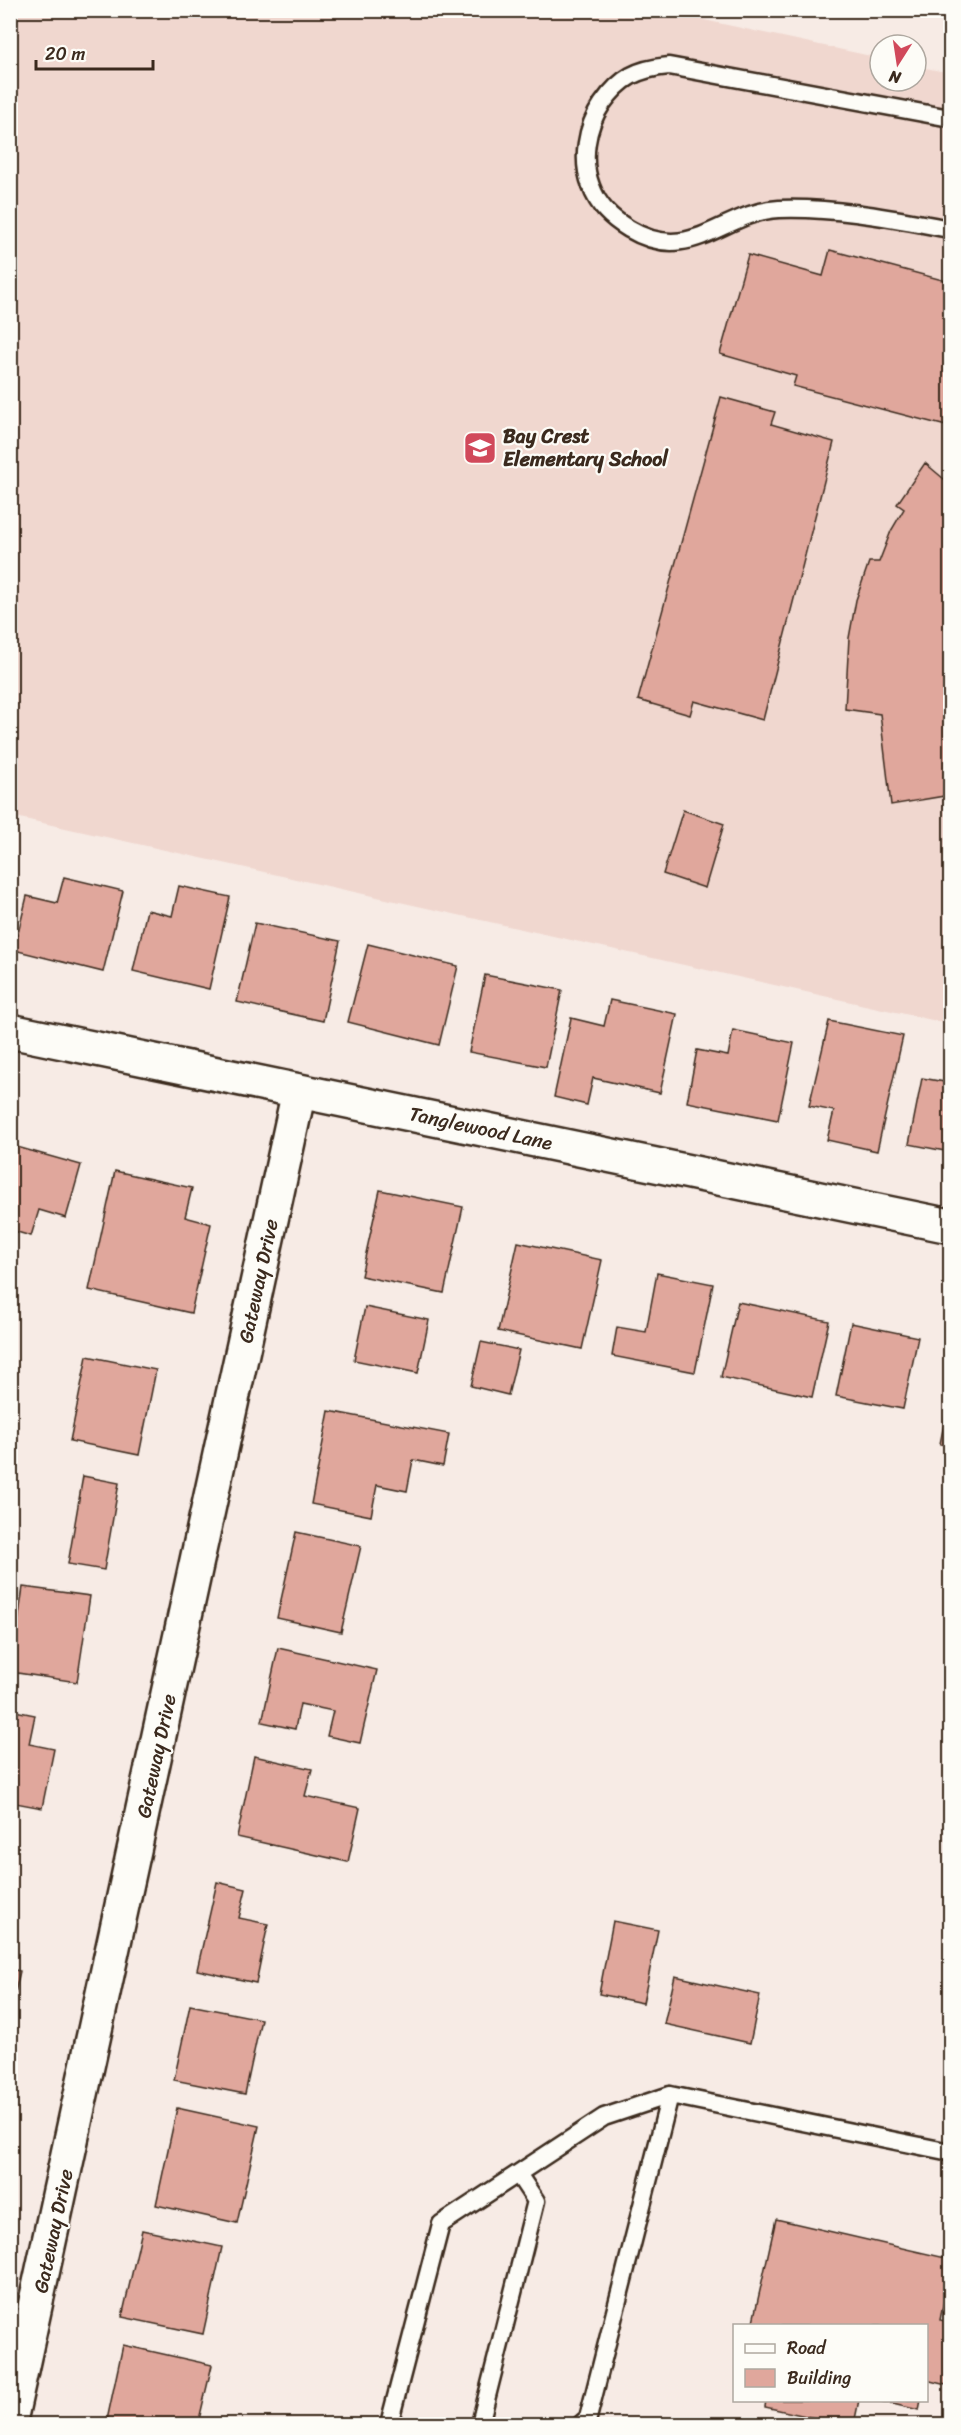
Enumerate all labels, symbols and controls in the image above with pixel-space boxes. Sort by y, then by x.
scale bar [36,33,153,71]
north arrow [868,33,928,93]
text: 20 m [45,38,85,70]
text: N [886,62,904,93]
place label: Bay Crest Elementary School [503,419,669,477]
school or university icon: Bay Crest Elementary School [462,430,498,466]
street label: Tanglewood Lane [406,1096,556,1161]
street label: Gateway Drive [228,1216,289,1346]
street label: Gateway Drive [126,1691,187,1821]
street label: Gateway Drive [23,2166,84,2296]
legend [733,2324,928,2402]
text: Road [787,2332,827,2364]
text: Building [787,2362,851,2394]

